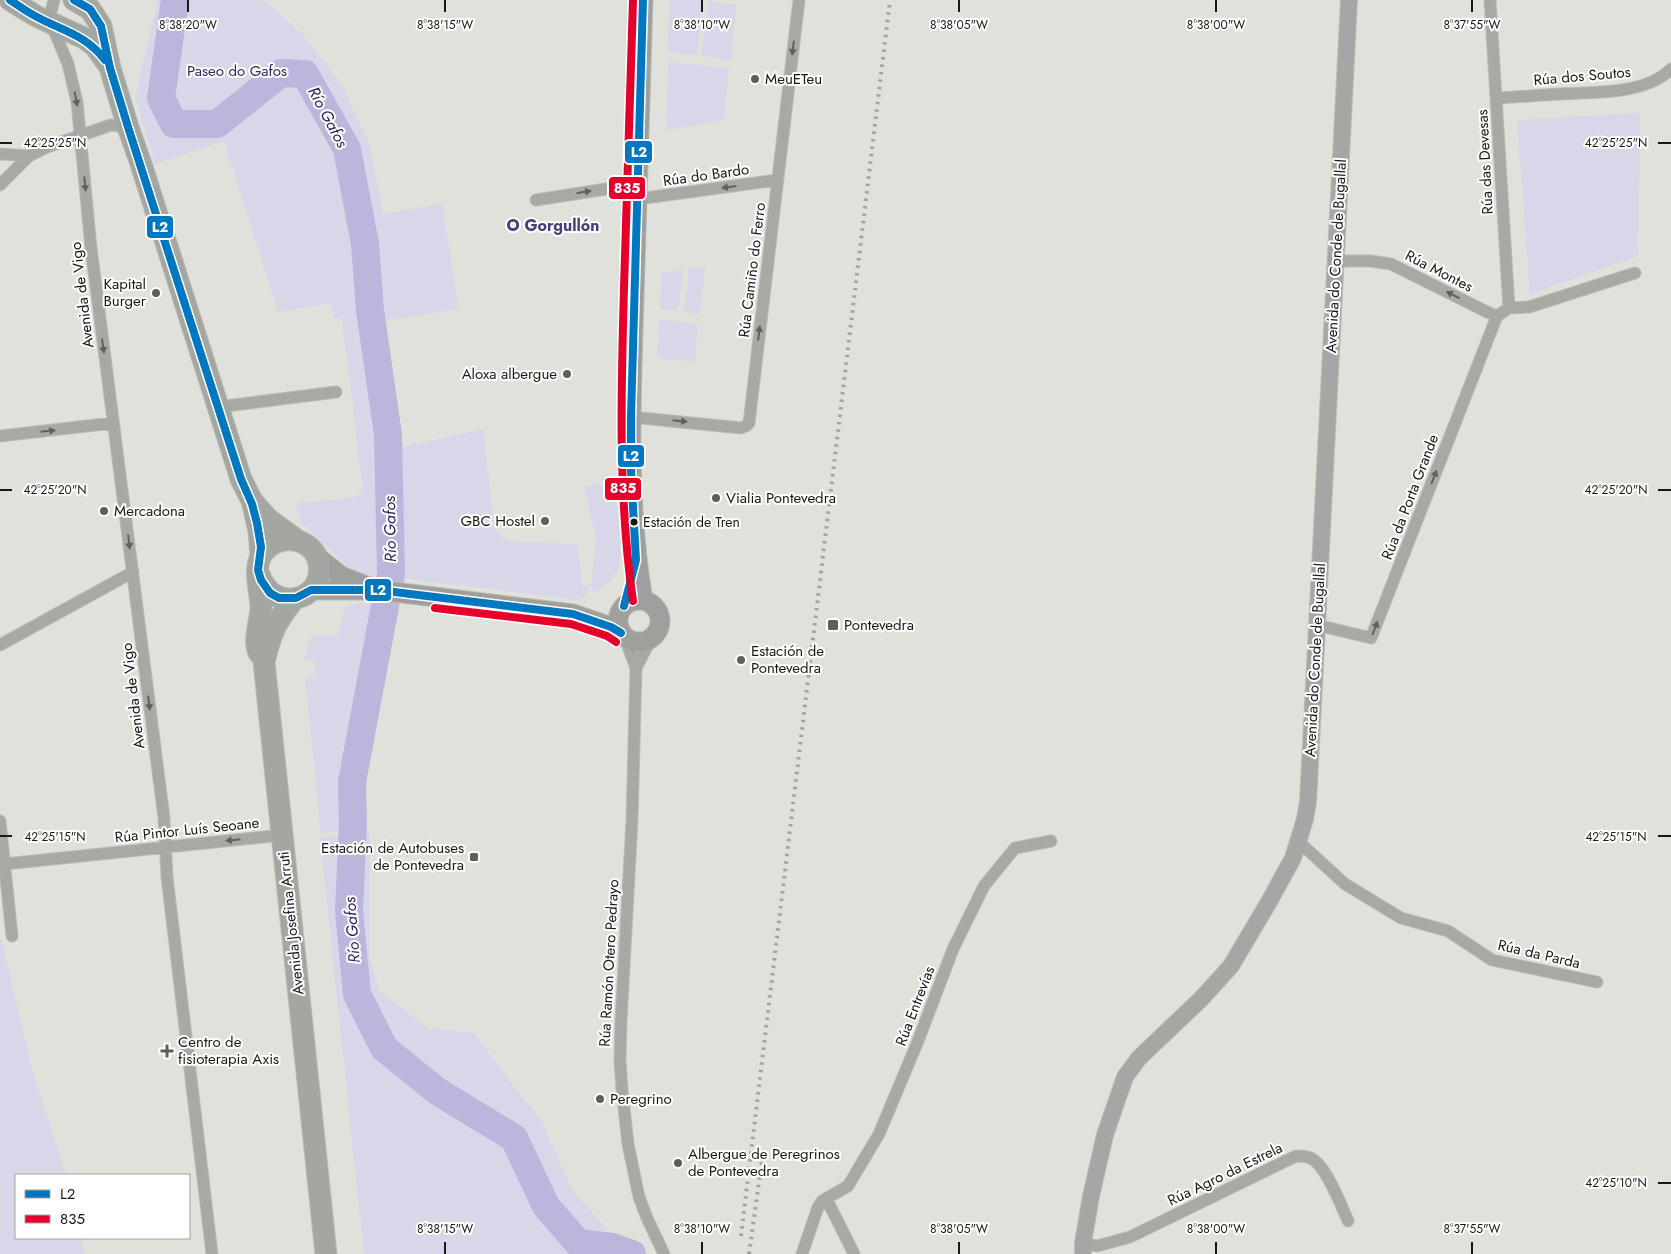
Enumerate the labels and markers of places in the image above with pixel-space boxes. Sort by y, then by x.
place label: MeuETeu [765,68,822,90]
marker: MeuETeu [749,73,761,85]
place label: Kapital Burger [103,273,147,312]
marker: Kapital Burger [150,287,162,299]
place label: Aloxa albergue [462,363,557,385]
marker: Aloxa albergue [561,368,573,380]
place label: Vialia Pontevedra [726,487,836,509]
marker: Vialia Pontevedra [710,492,722,504]
place label: Mercadona [114,500,185,522]
marker: Mercadona [98,505,110,517]
place label: GBC Hostel [460,510,535,532]
place label: Estación de Tren [643,512,740,532]
marker: GBC Hostel [539,515,551,527]
marker: Estación de Tren [629,517,639,527]
place label: Pontevedra [844,614,914,636]
marker: Pontevedra [826,618,840,632]
place label: Estación de Pontevedra [751,640,824,679]
marker: Estación de Pontevedra [735,654,747,666]
place label: Estación de Autobuses de Pontevedra [321,837,464,876]
marker: Estación de Autobuses de Pontevedra [468,851,480,863]
place label: Centro de fisioterapia Axis [178,1031,279,1070]
marker: Centro de fisioterapia Axis [160,1044,174,1058]
place label: Peregrino [610,1088,672,1110]
marker: Peregrino [594,1093,606,1105]
place label: Albergue de Peregrinos de Pontevedra [688,1143,840,1182]
marker: Albergue de Peregrinos de Pontevedra [672,1157,684,1169]

